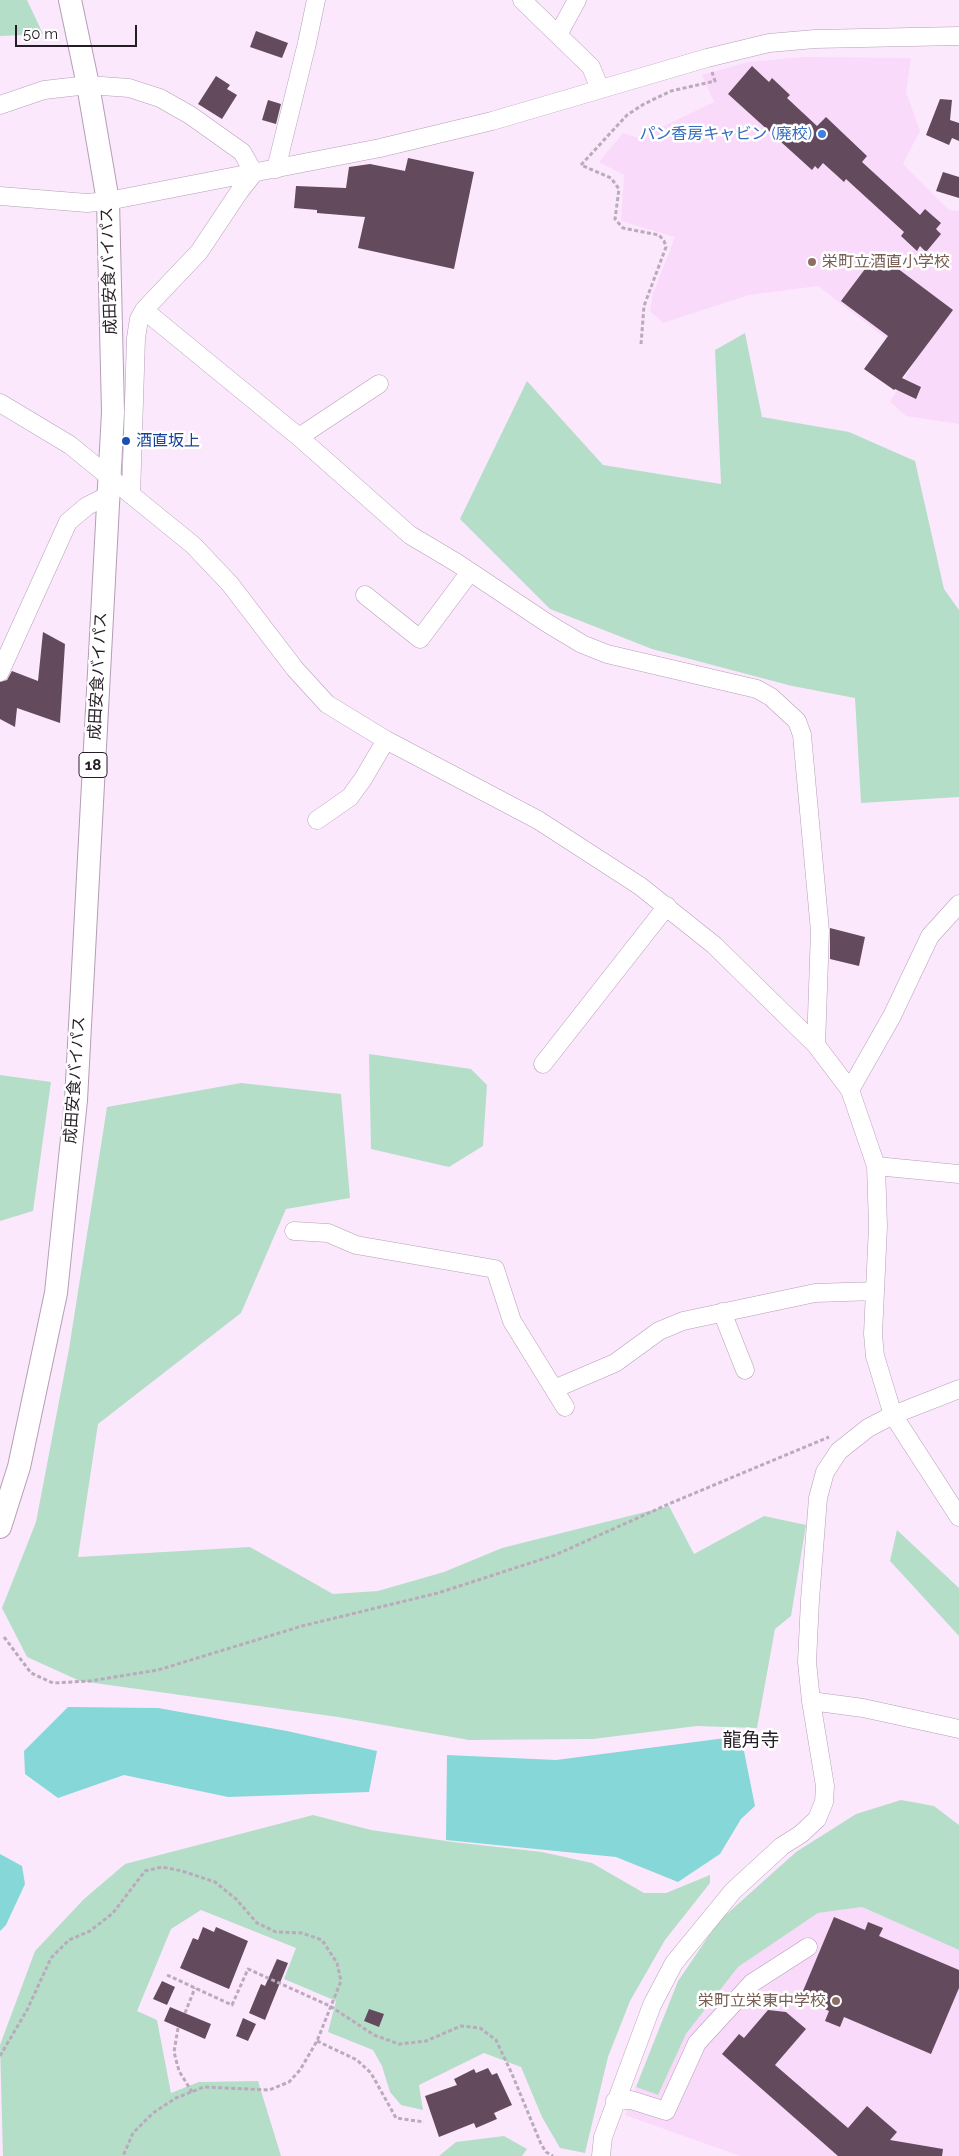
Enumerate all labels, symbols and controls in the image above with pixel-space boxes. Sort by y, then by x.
scale bar [18,15,140,47]
text: 50 m [23,25,58,43]
place label: パン香房キャビン (廃校) [639,124,812,144]
marker: パン香房キャビン (廃校) [816,128,828,140]
street label: 成田安食バイパス [97,207,121,335]
place label: 栄町立酒直小学校 [822,252,950,272]
marker: 栄町立酒直小学校 [806,256,818,268]
place label: 酒直坂上 [136,431,200,451]
marker: 酒直坂上 [120,435,132,447]
street label: 成田安食バイパス [85,612,111,740]
road number: 18 [79,752,107,778]
street label: 成田安食バイパス [61,1015,89,1145]
district label: 龍角寺 [723,1729,779,1751]
place label: 栄町立栄東中学校 [698,1991,826,2011]
marker: 栄町立栄東中学校 [830,1995,842,2007]

